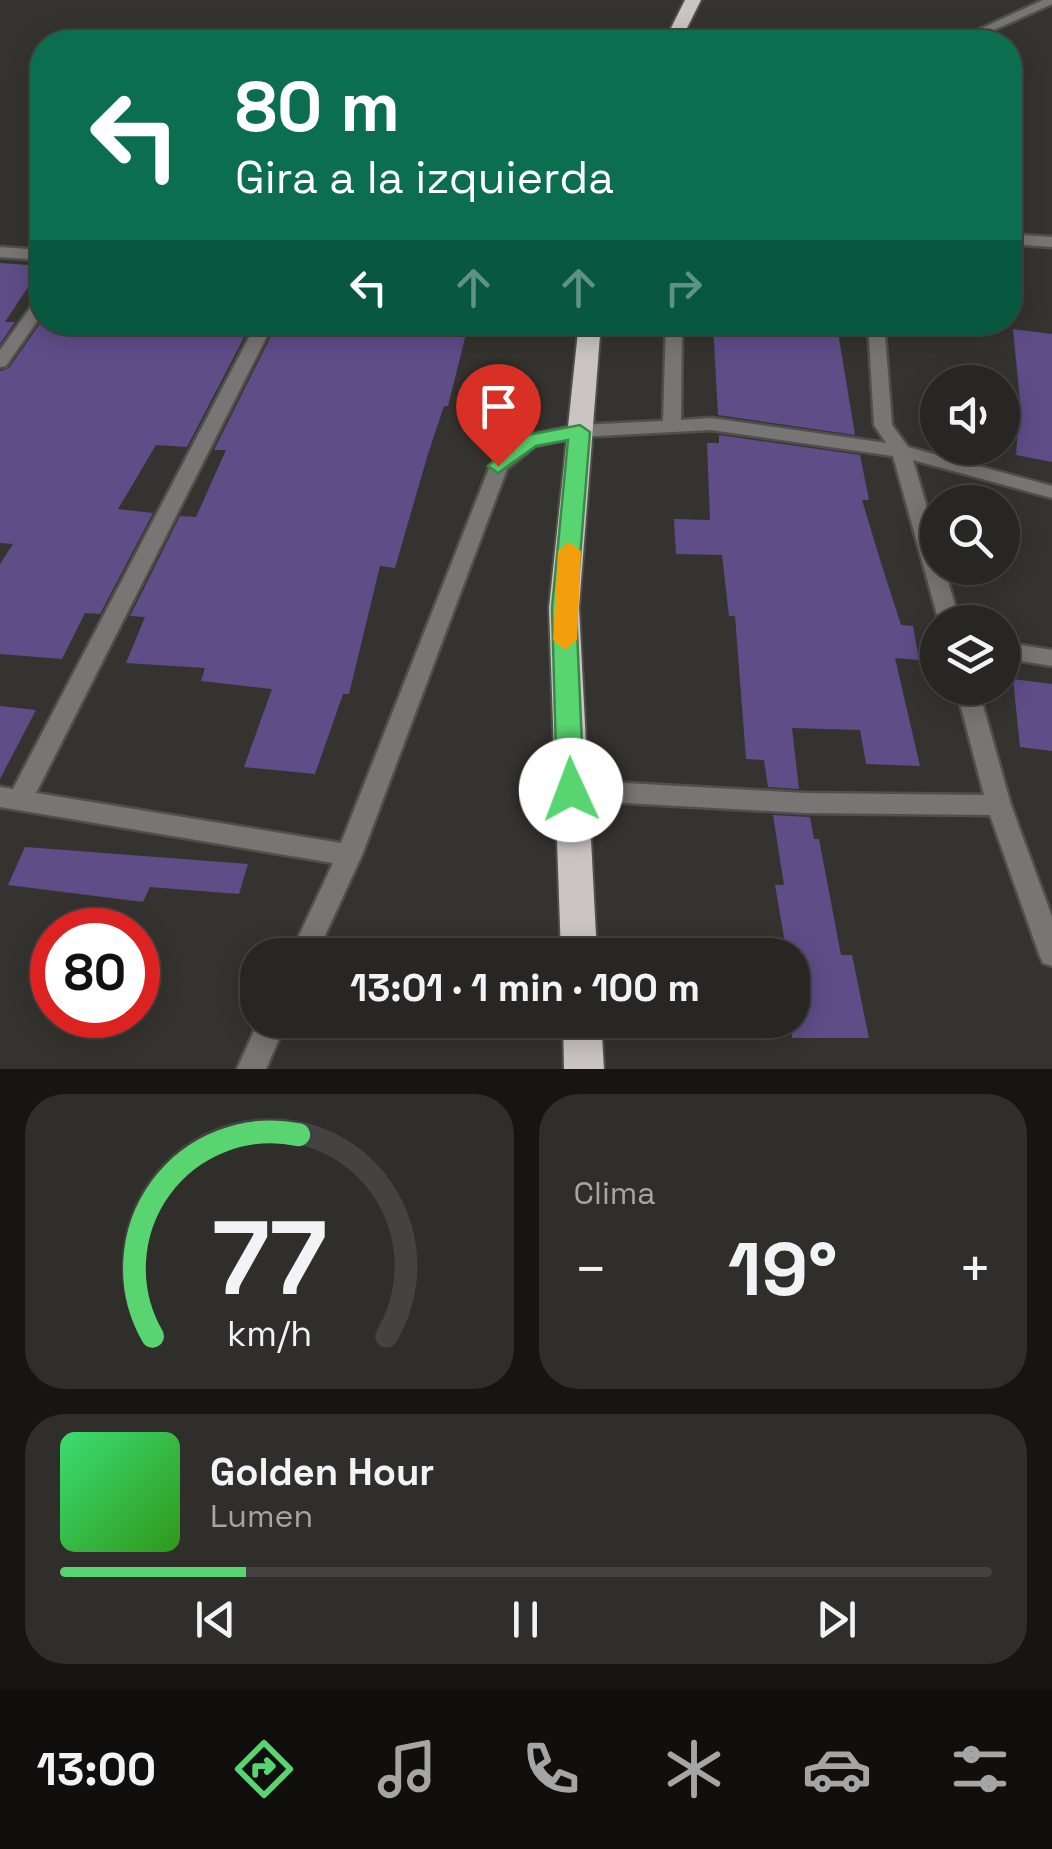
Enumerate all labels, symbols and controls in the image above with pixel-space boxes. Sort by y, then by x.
text: 80 m [235,62,400,151]
icon: left [70,70,200,200]
text: Gira a la izquierda [235,149,614,206]
icon: left [341,260,396,315]
icon: ahead [446,260,501,315]
icon: ahead [551,260,606,315]
icon: right [656,260,711,315]
pin [456,364,541,467]
map controls [920,365,1020,705]
button: sound [920,365,1020,465]
icon: arrive [471,379,526,434]
button: search [920,485,1020,585]
button: layers [920,605,1020,705]
position arrow [519,738,623,842]
speed limit sign: 80 [30,908,160,1038]
text: 13:01 · 1 min · 100 m [350,964,700,1012]
text: Clima [574,1173,656,1213]
text: 77 [212,1192,327,1324]
text: 19° [728,1221,838,1317]
text: − [574,1234,608,1304]
text: + [958,1234,992,1304]
text: km/h [227,1311,312,1356]
text: Golden Hour [210,1448,434,1496]
text: Lumen [210,1496,313,1536]
icon: previous [188,1592,243,1647]
icon: pause [498,1592,553,1647]
icon: next [809,1592,864,1647]
icon: directions [229,1734,299,1804]
icon: music [372,1734,442,1804]
icon: phone [516,1734,586,1804]
icon: climate [659,1734,729,1804]
icon: car [802,1734,872,1804]
icon: filters [945,1734,1015,1804]
text: 13:00 [37,1741,156,1798]

